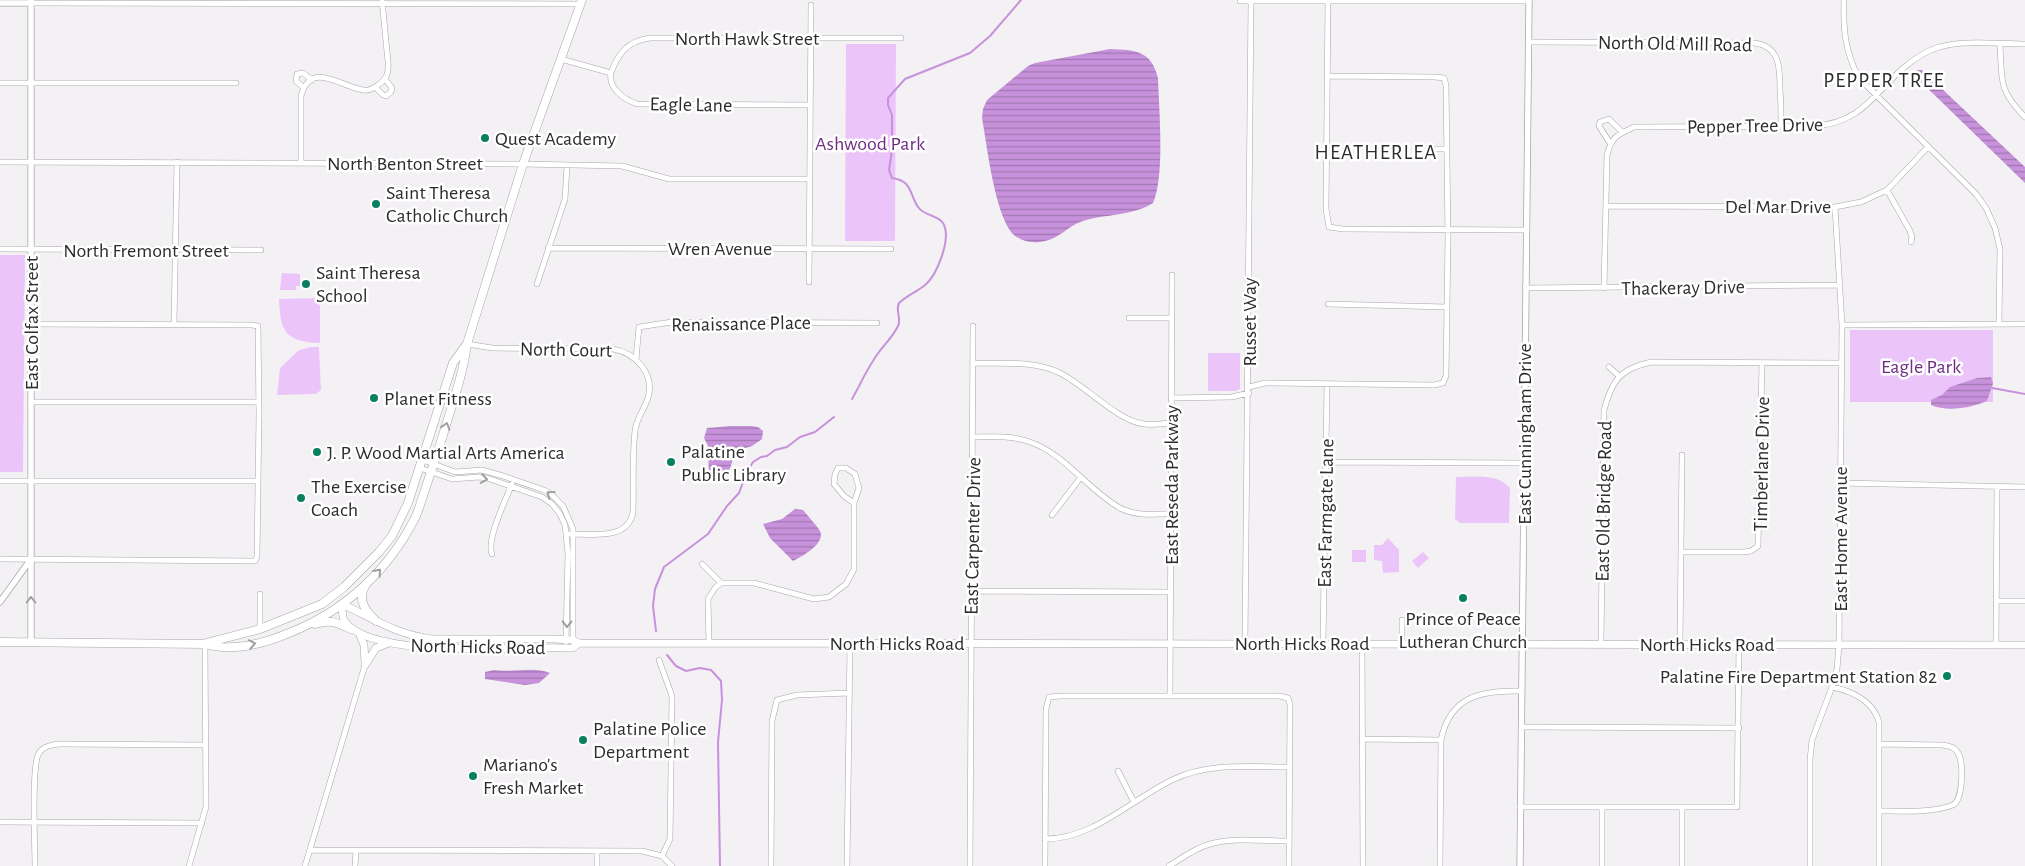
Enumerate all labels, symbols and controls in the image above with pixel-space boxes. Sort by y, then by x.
street label: North Hawk Street [675,29,820,49]
street label: North Old Mill Road [1598,33,1752,55]
district label: PEPPER TREE [1823,70,1945,91]
street label: Eagle Lane [650,94,732,116]
street label: Pepper Tree Drive [1687,115,1823,137]
place label: Quest Academy [495,129,616,149]
marker: Quest Academy [479,132,491,144]
park label: Ashwood Park [815,134,925,154]
district label: HEATHERLEA [1315,142,1437,163]
street label: North Benton Street [327,154,484,174]
place label: Saint Theresa Catholic Church [386,183,508,226]
street label: Del Mar Drive [1725,197,1831,217]
marker: Saint Theresa Catholic Church [370,198,382,210]
street label: Wren Avenue [668,239,772,259]
street label: North Fremont Street [63,241,229,261]
street label: East Colfax Street [22,255,42,390]
place label: Saint Theresa School [316,263,421,306]
street label: Russet Way [1240,277,1260,366]
street label: Thackeray Drive [1621,277,1745,299]
marker: Saint Theresa School [300,278,312,290]
street label: Renaissance Place [671,313,811,335]
street label: North Court [520,339,613,361]
street label: East Cunningham Drive [1515,343,1535,525]
park label: Eagle Park [1881,357,1961,377]
place label: Planet Fitness [384,389,492,409]
marker: Planet Fitness [368,392,380,404]
street label: Timberlane Drive [1751,396,1773,532]
street label: East Reseda Parkway [1162,405,1182,565]
street label: East Old Bridge Road [1593,420,1615,582]
one-way arrow [440,422,450,431]
street label: East Farmgate Lane [1315,438,1337,588]
place label: Palatine Public Library [681,442,787,485]
place label: J. P. Wood Martial Arts America [327,443,565,463]
marker: J. P. Wood Martial Arts America [311,446,323,458]
marker: Palatine Public Library [665,456,677,468]
street label: East Carpenter Drive [962,457,984,615]
street label: East Home Avenue [1831,466,1851,612]
one-way arrow [480,473,489,483]
place label: The Exercise Coach [311,477,406,520]
marker: The Exercise Coach [295,492,307,504]
one-way arrow [547,492,556,500]
one-way arrow [373,568,382,577]
marker: Prince of Peace Lutheran Church [1457,592,1469,604]
one-way arrow [26,596,36,604]
place label: Prince of Peace Lutheran Church [1399,609,1527,652]
one-way arrow [561,620,572,628]
street label: North Hicks Road [829,634,965,654]
street label: North Hicks Road [1234,634,1370,654]
street label: North Hicks Road [1639,635,1775,655]
street label: North Hicks Road [410,636,546,658]
one-way arrow [248,640,257,650]
place label: Palatine Fire Department Station 82 [1660,667,1937,687]
marker: Palatine Fire Department Station 82 [1941,670,1953,682]
place label: Palatine Police Department [593,719,706,762]
marker: Palatine Police Department [577,734,589,746]
place label: Mariano's Fresh Market [483,755,584,798]
marker: Mariano's Fresh Market [467,770,479,782]

